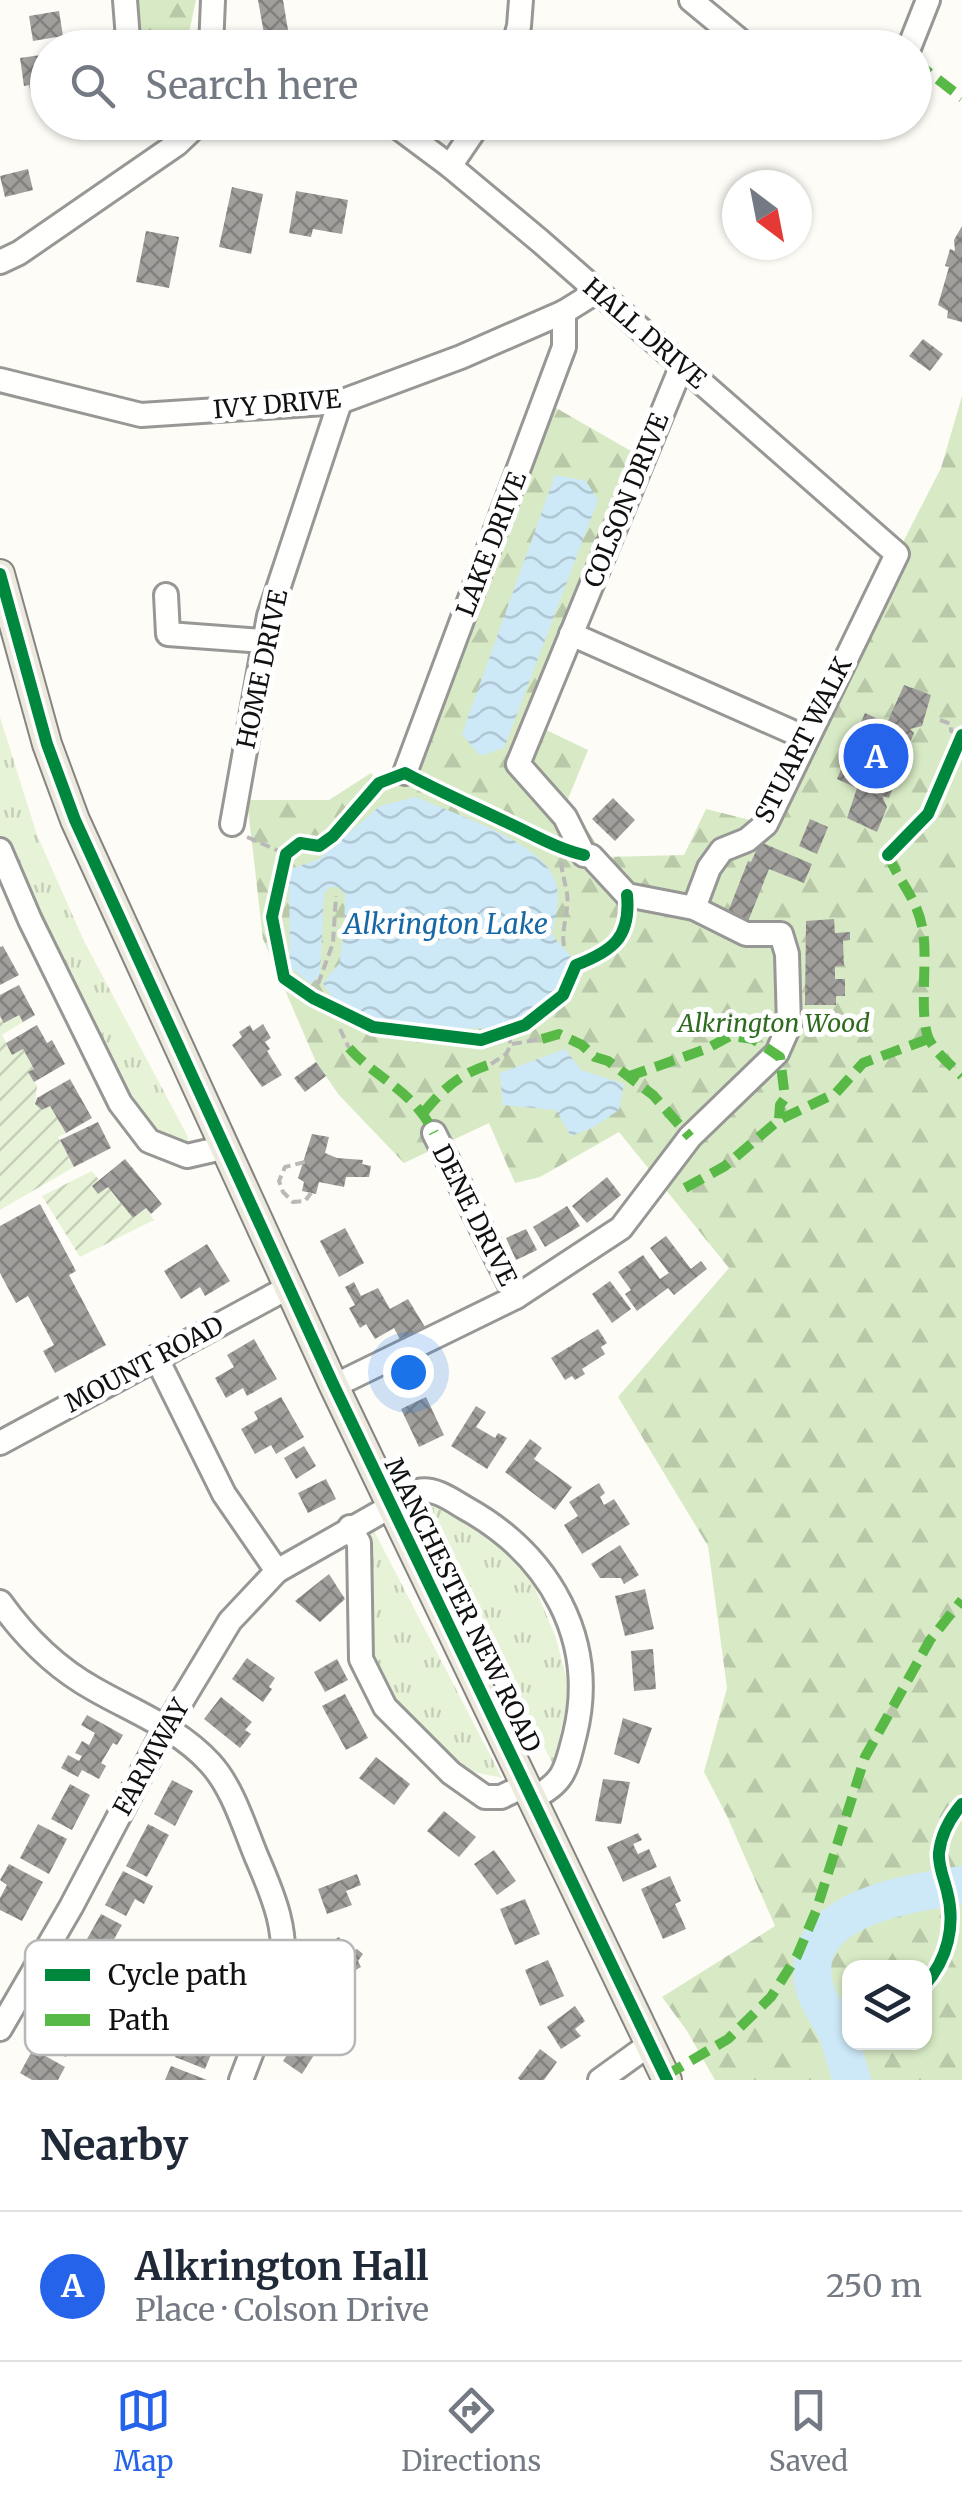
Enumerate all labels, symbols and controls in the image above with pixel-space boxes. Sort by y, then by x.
search box [30,30,932,140]
icon: search [65,58,120,113]
text: Search here [145,62,358,109]
north arrow [722,170,812,260]
street label: HALL DRIVE [577,271,713,395]
street label: IVY DRIVE [212,382,342,426]
street label: COLSON DRIVE [576,408,676,592]
street label: LAKE DRIVE [449,467,533,621]
street label: HOME DRIVE [230,586,295,752]
street label: STUART WALK [748,652,858,828]
pin: A [844,718,908,794]
water label: Alkrington Lake [342,906,548,942]
park label: Alkrington Wood [676,1007,870,1039]
street label: DENE DRIVE [426,1139,524,1291]
street label: MOUNT ROAD [59,1309,229,1419]
your location [383,1347,434,1398]
street label: MANCHESTER NEW ROAD [378,1453,548,1757]
street label: FARMWAY [106,1692,197,1821]
legend [25,1940,355,2055]
text: Cycle path [108,1957,247,1993]
map controls [842,1960,932,2050]
button: layers [842,1960,932,2050]
text: Path [108,2002,170,2038]
text: Nearby [40,2119,188,2171]
text: Alkrington Hall [135,2243,429,2290]
text: A [61,2266,84,2306]
text: 250 m [826,2266,922,2306]
text: Place · Colson Drive [135,2290,429,2330]
tab: Map [114,2383,174,2479]
tab: Directions [401,2383,541,2479]
tab: Saved [769,2383,848,2479]

